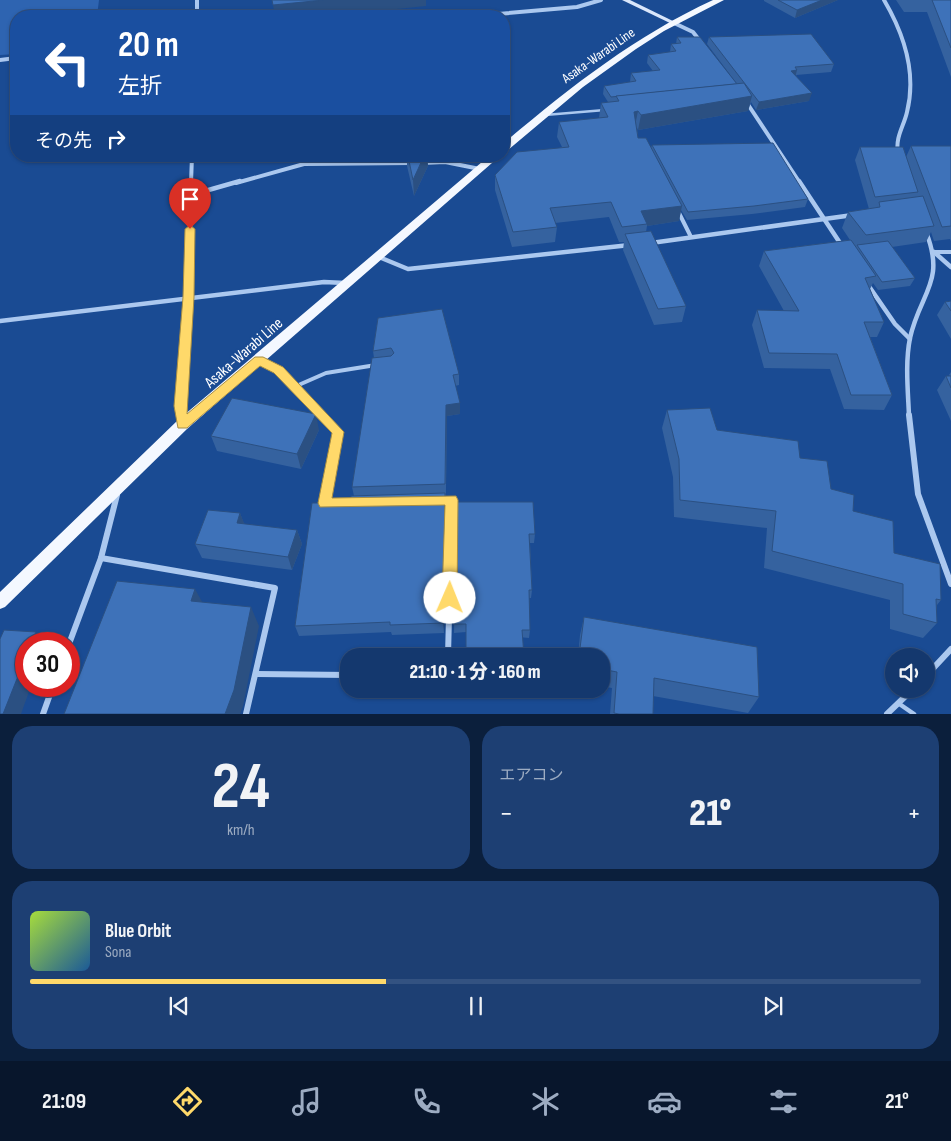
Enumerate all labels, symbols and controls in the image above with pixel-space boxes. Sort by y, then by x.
text: 20 m [118,24,179,67]
street label: Asaka-Warabi Line [558,24,638,87]
icon: left [35,30,100,95]
text: 左折 [118,73,162,100]
icon: right [102,125,130,153]
text: その先 [35,130,92,153]
pin [169,178,211,229]
icon: arrive [176,185,204,213]
street label: Asaka-Warabi Line [200,314,287,393]
position arrow [423,571,475,623]
speed limit sign: 30 [15,632,80,697]
map controls [885,648,935,698]
button: sound [885,648,935,698]
text: 21:10 · 1 分 · 160 m [409,661,541,684]
text: 24 [212,749,270,827]
text: エアコン [500,766,564,785]
text: 21° [689,791,731,836]
text: − [500,797,513,830]
text: + [907,797,921,830]
text: km/h [227,821,255,840]
text: Blue Orbit [105,920,171,943]
text: Sona [105,943,132,962]
icon: previous [165,992,193,1020]
icon: pause [462,992,490,1020]
icon: next [759,992,787,1020]
icon: directions [170,1084,205,1119]
icon: music [289,1084,324,1119]
icon: phone [409,1084,444,1119]
icon: climate [528,1084,563,1119]
icon: car [647,1084,682,1119]
icon: filters [766,1084,801,1119]
text: 21:09 [42,1088,86,1115]
text: 21° [885,1088,909,1115]

